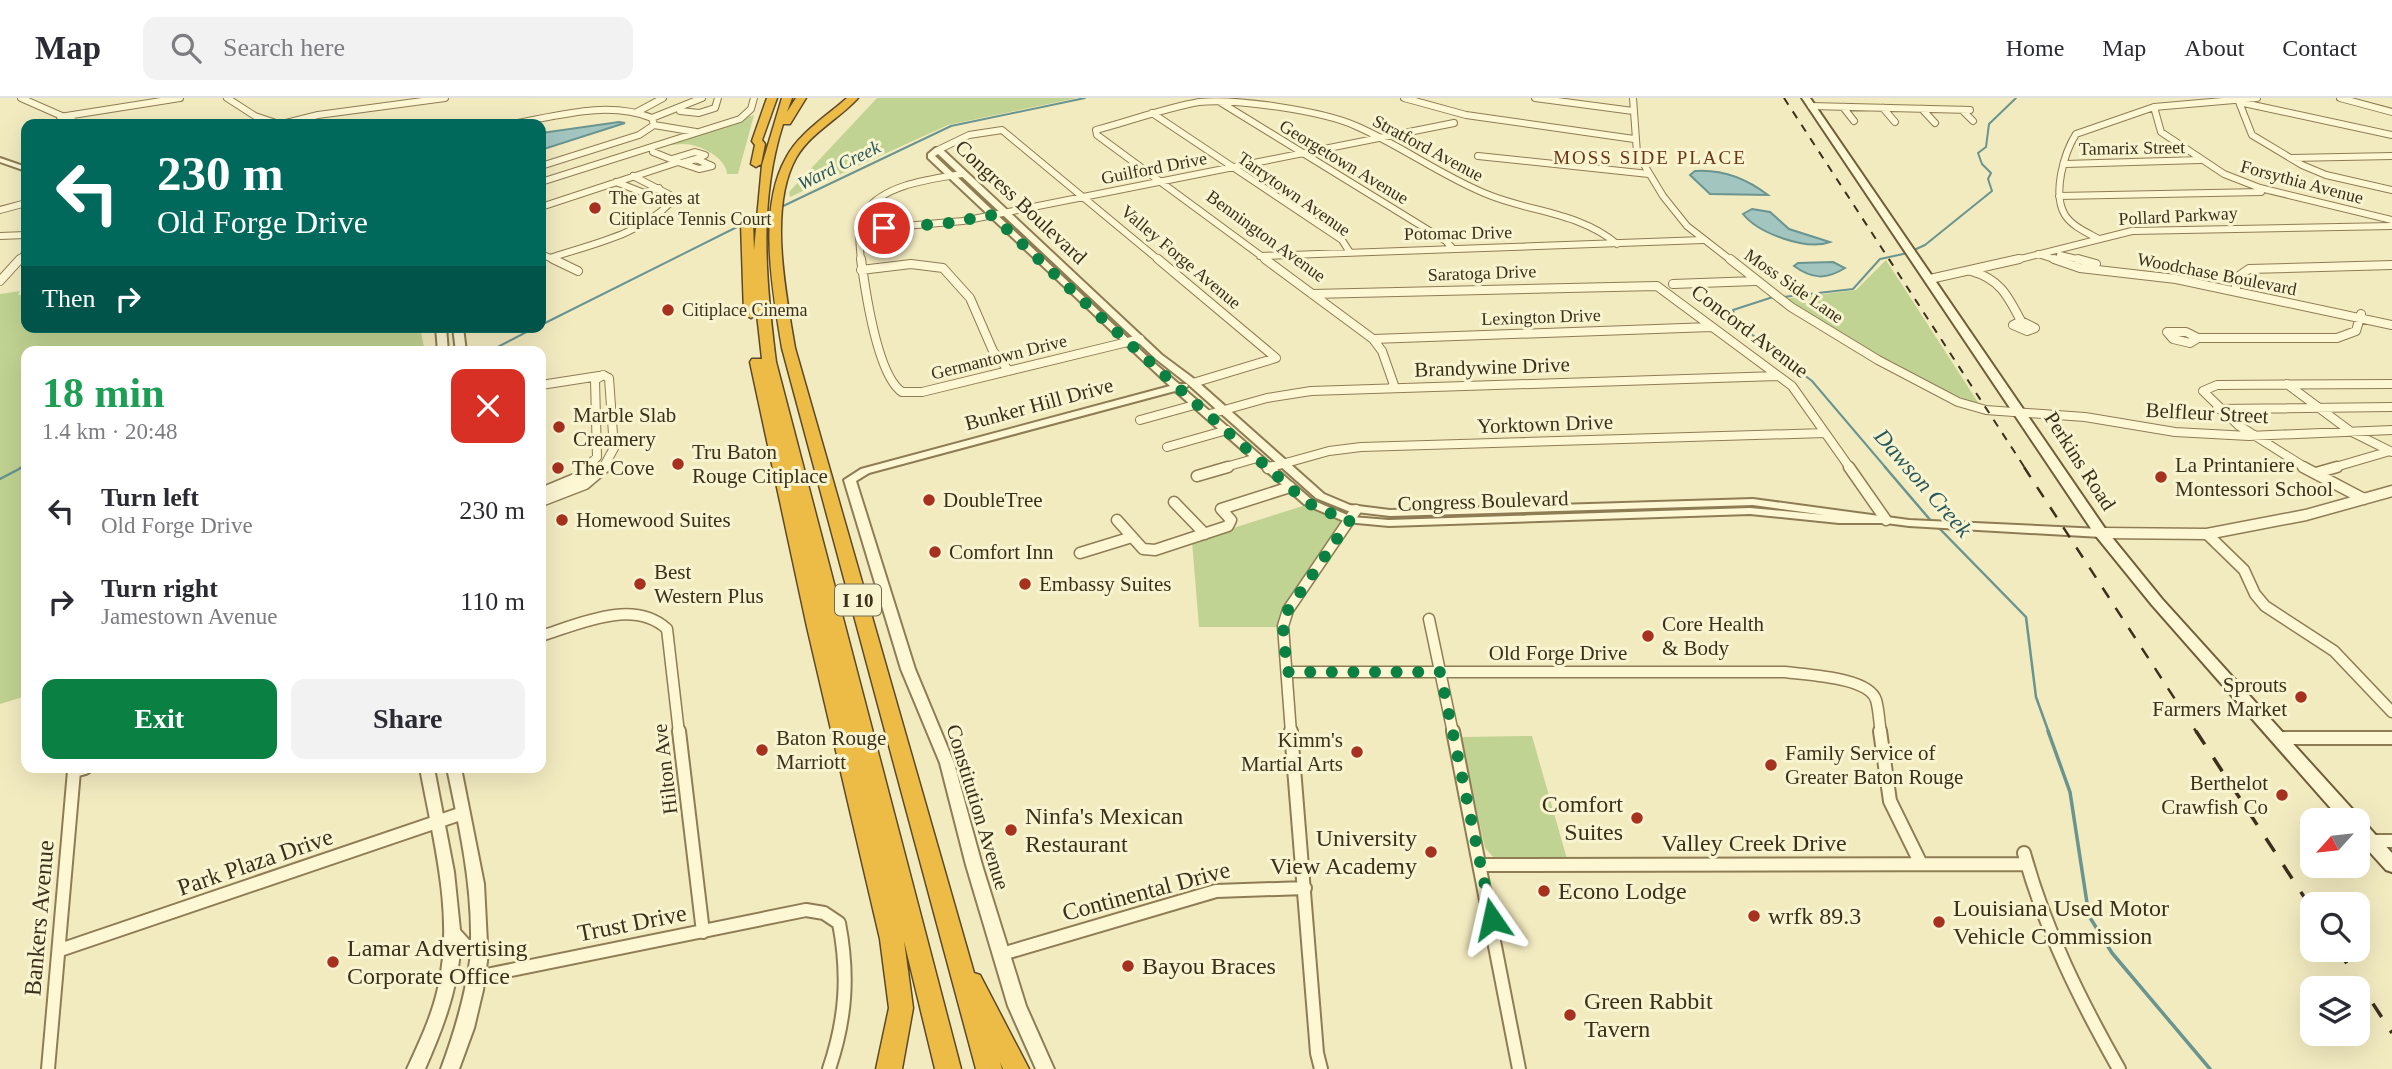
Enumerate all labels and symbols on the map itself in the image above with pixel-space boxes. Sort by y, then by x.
street label: Stratford Avenue [1369,110,1487,186]
street label: Georgetown Avenue [1276,116,1412,208]
street label: Congress Boulevard [950,135,1092,269]
water label: Ward Creek [794,136,884,194]
street label: Tamarix Street [2079,137,2185,159]
district label: MOSS SIDE PLACE [1553,147,1747,168]
street label: Guilford Drive [1099,148,1209,188]
street label: Tarrytown Avenue [1234,148,1354,240]
street label: Forsythia Avenue [2238,156,2366,208]
street label: Bennington Avenue [1203,186,1329,286]
place label: The Gates at Citiplace Tennis Court [609,188,771,229]
pin [854,198,914,258]
marker: The Gates at Citiplace Tennis Court [587,200,603,216]
street label: Valley Forge Avenue [1117,201,1245,313]
street label: Pollard Parkway [2118,203,2238,229]
street label: Potomac Drive [1404,222,1512,244]
street label: Moss Side Lane [1741,245,1847,327]
street label: Woodchase Boulevard [2136,249,2298,299]
street label: Saratoga Drive [1427,261,1537,285]
street label: Concord Avenue [1687,279,1813,383]
place label: Citiplace Cinema [682,300,807,320]
marker: Citiplace Cinema [660,302,676,318]
street label: Lexington Drive [1481,305,1601,329]
street label: Germantown Drive [929,330,1069,384]
street label: Brandywine Drive [1414,352,1570,382]
street label: Bunker Hill Drive [962,373,1116,435]
street label: Belfleur Street [2145,398,2269,428]
place label: Marble Slab Creamery [573,403,676,451]
street label: Perkins Road [2039,407,2121,515]
street label: Yorktown Drive [1477,410,1613,438]
marker: Marble Slab Creamery [551,419,567,435]
water label: Dawson Creek [1869,423,1977,543]
place label: Tru Baton Rouge Citiplace [692,440,828,488]
place label: La Printaniere Montessori School [2175,453,2333,501]
place label: The Cove [572,456,654,480]
marker: Tru Baton Rouge Citiplace [670,456,686,472]
marker: The Cove [550,460,566,476]
marker: La Printaniere Montessori School [2153,469,2169,485]
street label: Congress Boulevard [1397,486,1569,516]
place label: DoubleTree [943,488,1043,512]
marker: DoubleTree [921,492,937,508]
place label: Homewood Suites [576,508,731,532]
marker: Homewood Suites [554,512,570,528]
place label: Comfort Inn [949,540,1054,564]
marker: Comfort Inn [927,544,943,560]
place label: Best Western Plus [654,560,764,608]
place label: Embassy Suites [1039,572,1171,596]
marker: Best Western Plus [632,576,648,592]
marker: Embassy Suites [1017,576,1033,592]
road number: I 10 [835,584,881,615]
place label: Core Health & Body [1662,612,1765,660]
marker: Core Health & Body [1640,628,1656,644]
street label: Old Forge Drive [1489,641,1627,665]
place label: Sprouts Farmers Market [2152,673,2287,721]
marker: Sprouts Farmers Market [2293,689,2309,705]
street label: Constitution Avenue [941,721,1015,893]
street label: Hilton Ave [648,722,682,816]
place label: Baton Rouge Marriott [776,726,886,774]
place label: Kimm's Martial Arts [1241,728,1343,776]
place label: Family Service of Greater Baton Rouge [1785,741,1963,789]
marker: Baton Rouge Marriott [754,742,770,758]
marker: Kimm's Martial Arts [1349,744,1365,760]
marker: Family Service of Greater Baton Rouge [1763,757,1779,773]
place label: Berthelot Crawfish Co [2161,771,2268,819]
marker: Berthelot Crawfish Co [2274,787,2290,803]
place label: Comfort Suites [1542,791,1623,845]
place label: Ninfa's Mexican Restaurant [1025,803,1183,857]
north arrow [2300,808,2370,878]
marker: Comfort Suites [1629,810,1645,826]
marker: Ninfa's Mexican Restaurant [1003,822,1019,838]
street label: Park Plaza Drive [174,823,336,901]
place label: University View Academy [1270,825,1417,879]
street label: Valley Creek Drive [1661,830,1847,856]
street label: Bankers Avenue [19,839,59,997]
marker: University View Academy [1423,844,1439,860]
street label: Continental Drive [1059,856,1233,926]
place label: Econo Lodge [1558,878,1687,904]
position arrow [1455,882,1529,956]
marker: Econo Lodge [1536,883,1552,899]
place label: Louisiana Used Motor Vehicle Commission [1953,895,2169,949]
street label: Trust Drive [575,900,689,946]
place label: wrfk 89.3 [1768,903,1861,929]
marker: wrfk 89.3 [1746,908,1762,924]
marker: Louisiana Used Motor Vehicle Commission [1931,914,1947,930]
place label: Lamar Advertising Corporate Office [347,935,528,989]
place label: Bayou Braces [1142,953,1276,979]
marker: Lamar Advertising Corporate Office [325,954,341,970]
marker: Bayou Braces [1120,958,1136,974]
place label: Green Rabbit Tavern [1584,988,1713,1042]
marker: Green Rabbit Tavern [1562,1007,1578,1023]

